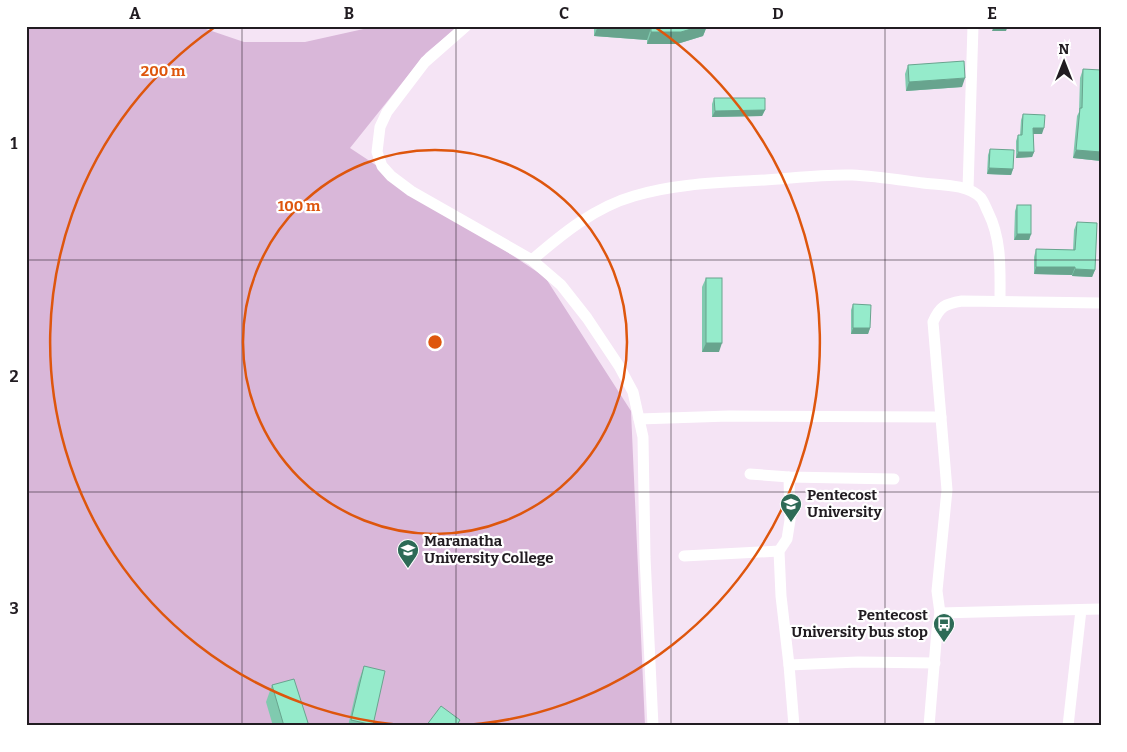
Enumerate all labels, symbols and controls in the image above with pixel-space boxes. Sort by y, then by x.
text: A [129,4,141,23]
text: B [344,4,354,23]
text: C [559,4,569,23]
text: D [772,4,784,23]
text: E [987,4,997,23]
north arrow [1040,38,1090,88]
text: N [1059,41,1070,58]
text: 200 m [141,62,186,80]
text: 1 [11,134,18,153]
text: 100 m [278,197,321,215]
centre of rings [426,333,444,351]
text: 2 [9,367,19,386]
place label: Pentecost University [807,486,882,521]
school or university icon: Pentecost University [779,492,803,523]
place label: Maranatha University College [424,532,553,567]
school or university icon: Maranatha University College [396,538,420,569]
text: 3 [9,599,19,618]
place label: Pentecost University bus stop [791,606,928,641]
bus stop icon: Pentecost University bus stop [932,612,956,643]

